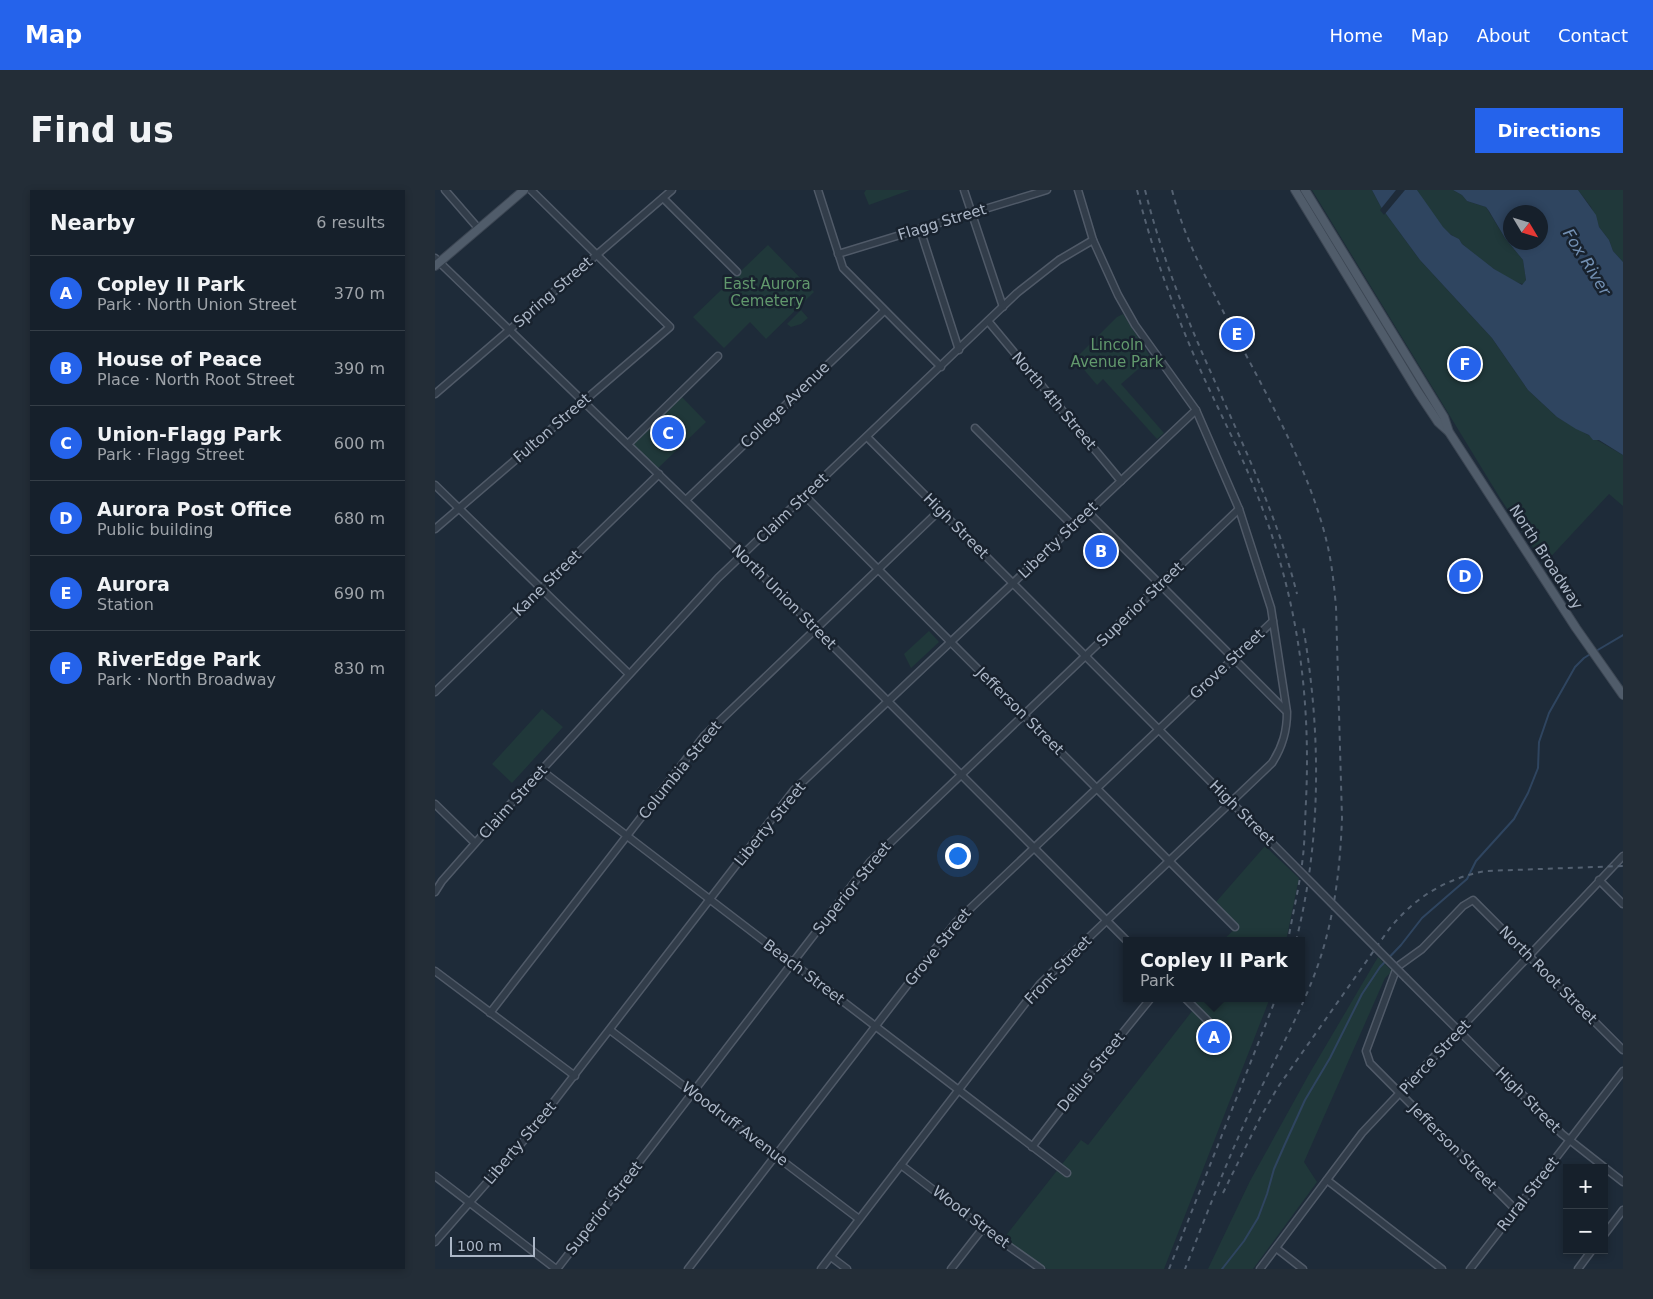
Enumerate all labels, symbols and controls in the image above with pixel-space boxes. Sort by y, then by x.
text: Map [25,21,82,49]
text: Home [1330,25,1383,46]
text: Map [1411,25,1449,46]
text: About [1477,25,1530,46]
text: Contact [1558,25,1628,46]
button: Directions [1475,108,1623,153]
text: Find us [30,110,174,150]
street label: Flagg Street [896,200,988,244]
north arrow [1503,205,1548,250]
text: Nearby [50,211,135,235]
text: 6 results [316,213,385,232]
water label: Fox River [1559,225,1616,300]
street label: Spring Street [510,253,596,331]
text: Copley II Park [97,273,245,295]
park label: East Aurora Cemetery [723,275,811,310]
text: A [60,284,72,303]
text: 370 m [334,284,385,303]
text: Park · North Union Street [97,295,297,314]
pin: E [1221,315,1253,353]
park label: Lincoln Avenue Park [1071,336,1164,371]
pin: F [1449,345,1481,383]
text: House of Peace [97,348,262,370]
street label: North 4th Street [1008,348,1100,454]
street label: College Avenue [737,358,833,452]
text: B [60,359,72,378]
text: 390 m [334,359,385,378]
text: Place · North Root Street [97,370,295,389]
street label: Fulton Street [510,390,594,466]
pin: C [652,414,684,452]
text: Union-Flagg Park [97,423,281,445]
text: C [60,434,72,453]
text: 600 m [334,434,385,453]
text: Park · Flagg Street [97,445,244,464]
street label: Claim Street [752,469,832,547]
street label: High Street [920,490,992,562]
text: Aurora Post Office [97,498,292,520]
street label: Liberty Street [1015,498,1101,582]
street label: North Broadway [1505,501,1587,613]
text: D [59,509,73,528]
text: 680 m [334,509,385,528]
text: Public building [97,520,214,539]
pin: B [1085,532,1117,570]
street label: North Union Street [728,541,840,653]
street label: Kane Street [509,546,585,620]
pin: D [1449,557,1481,595]
street label: Superior Street [1093,558,1187,650]
text: Aurora [97,573,170,595]
text: E [61,584,71,603]
text: 690 m [334,584,385,603]
text: Station [97,595,154,614]
street label: Grove Street [1186,625,1268,703]
text: RiverEdge Park [97,648,261,670]
text: F [61,659,71,678]
text: 830 m [334,659,385,678]
street label: Jefferson Street [972,663,1068,759]
text: Park · North Broadway [97,670,276,689]
street label: Columbia Street [635,717,725,823]
street label: Claim Street [475,761,551,843]
street label: High Street [1206,777,1278,849]
street label: Liberty Street [731,778,809,870]
street label: Superior Street [809,838,895,938]
your location [945,843,971,869]
street label: Grove Street [901,904,975,990]
street label: North Root Street [1495,922,1601,1028]
street label: Front Street [1021,932,1095,1008]
street label: Beach Street [760,936,848,1008]
popup [1123,937,1305,1002]
text: Copley II Park [1140,949,1288,971]
text: Park [1140,971,1175,990]
street label: Pierce Street [1396,1016,1474,1098]
pin: A [1198,1018,1230,1056]
street label: Delius Street [1054,1029,1129,1115]
street label: High Street [1492,1064,1564,1136]
street label: Woodruff Avenue [678,1078,792,1170]
street label: Liberty Street [480,1098,560,1188]
street label: Jefferson Street [1405,1099,1501,1195]
street label: Rural Street [1493,1153,1563,1235]
street label: Superior Street [562,1158,646,1258]
map controls [1563,1164,1608,1254]
button: + [1563,1164,1608,1209]
street label: Wood Street [929,1182,1013,1252]
button: − [1563,1209,1608,1254]
scale bar [450,1234,535,1257]
text: 100 m [457,1238,502,1254]

